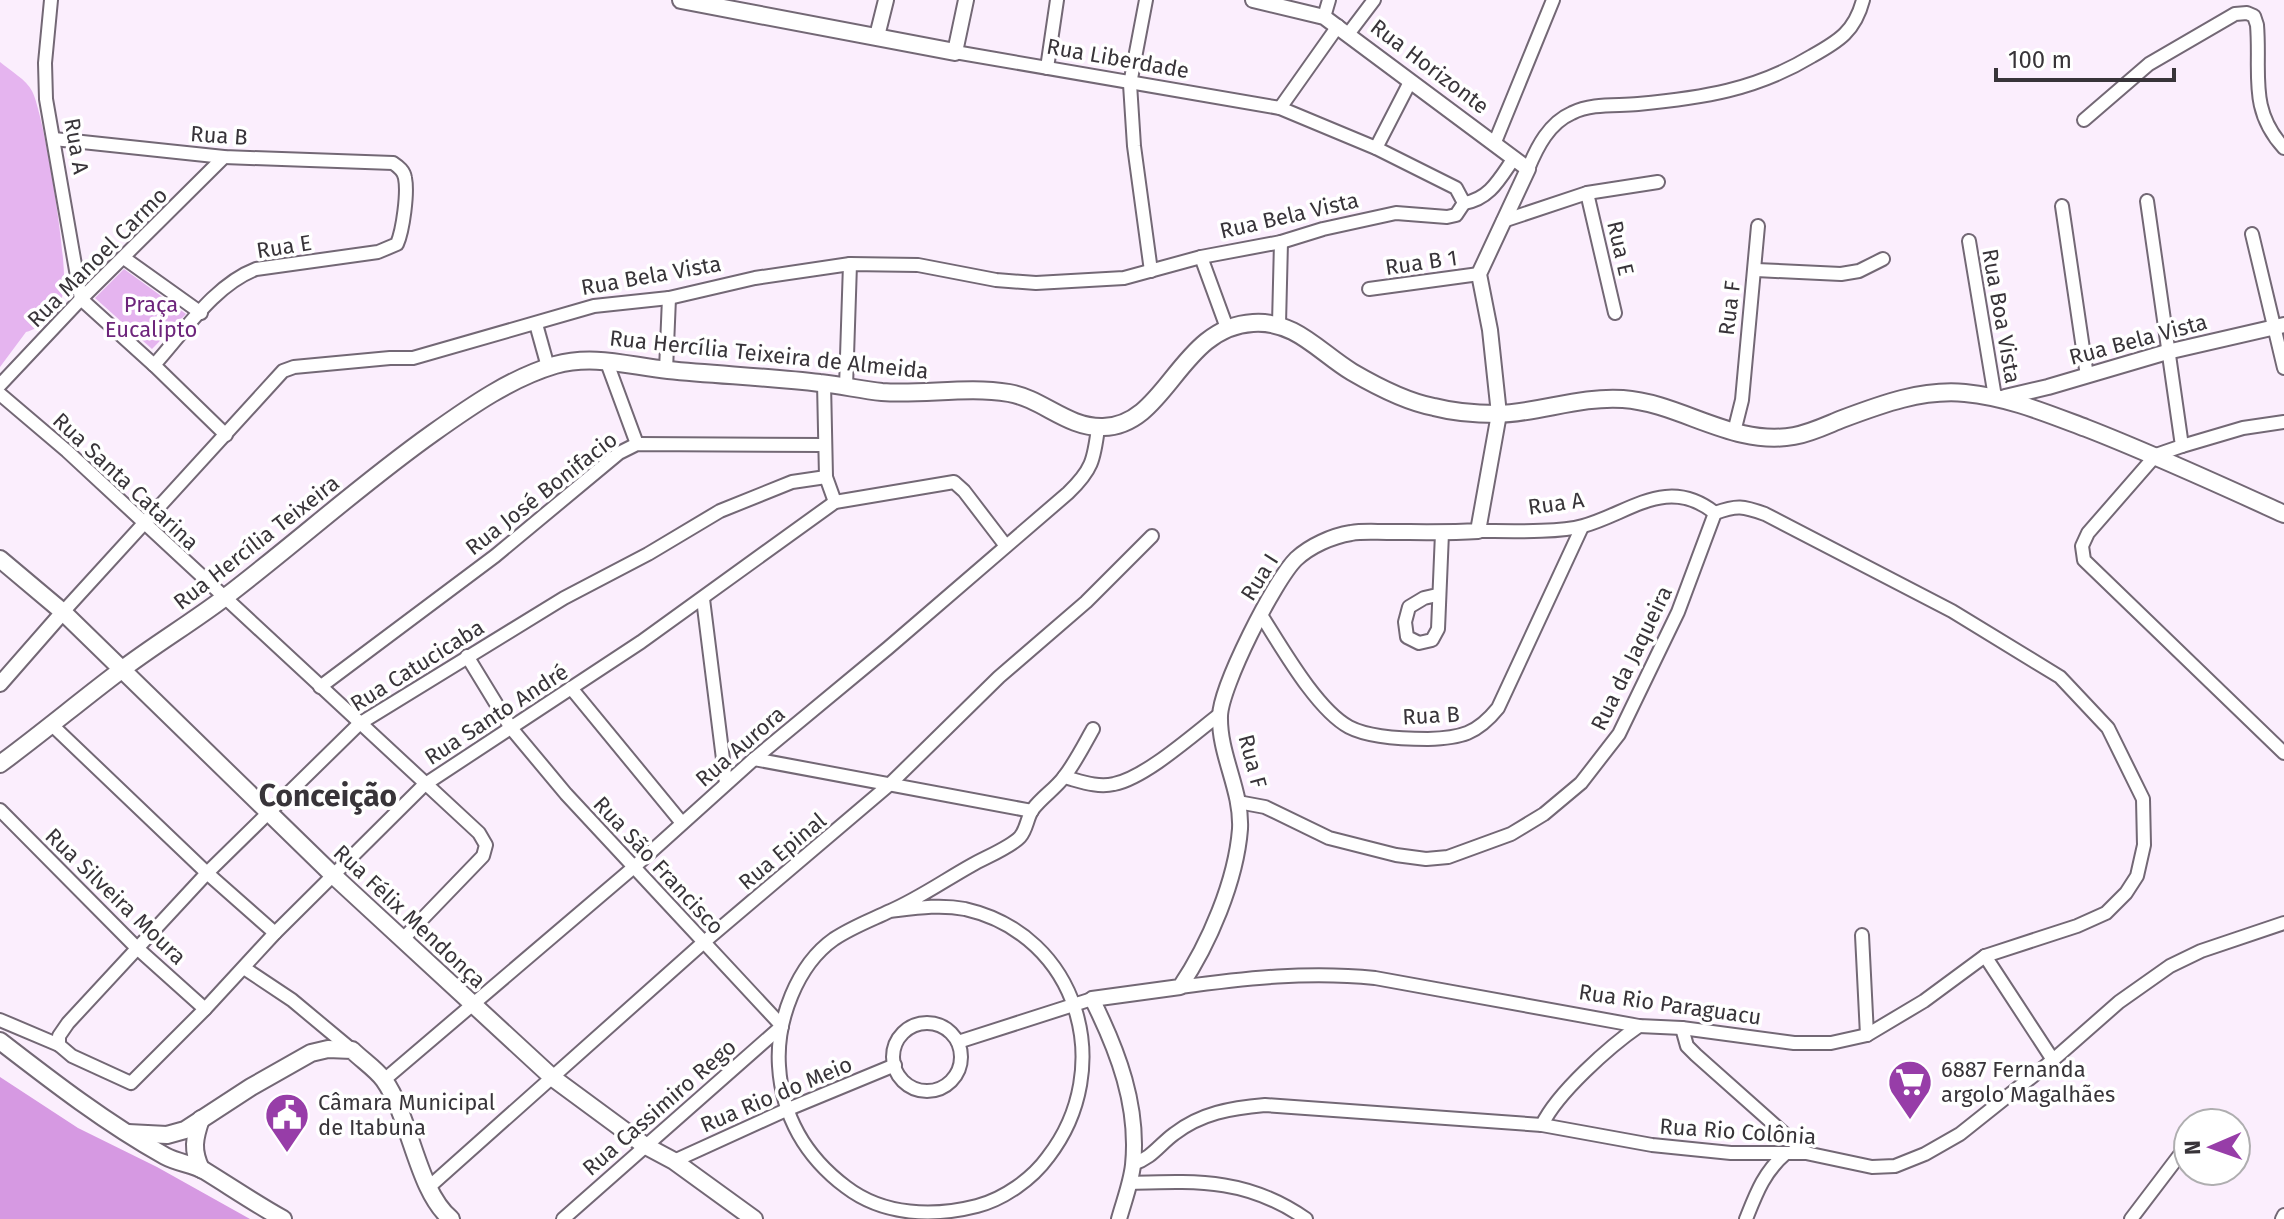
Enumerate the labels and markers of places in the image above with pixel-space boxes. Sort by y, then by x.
place label: 6887 Fernanda argolo Magalhães [1941,1056,2115,1108]
supermarket icon: 6887 Fernanda argolo Magalhães [1886,1058,1934,1121]
place label: Câmara Municipal de Itabuna [318,1089,495,1141]
public building icon: Câmara Municipal de Itabuna [263,1091,311,1154]

